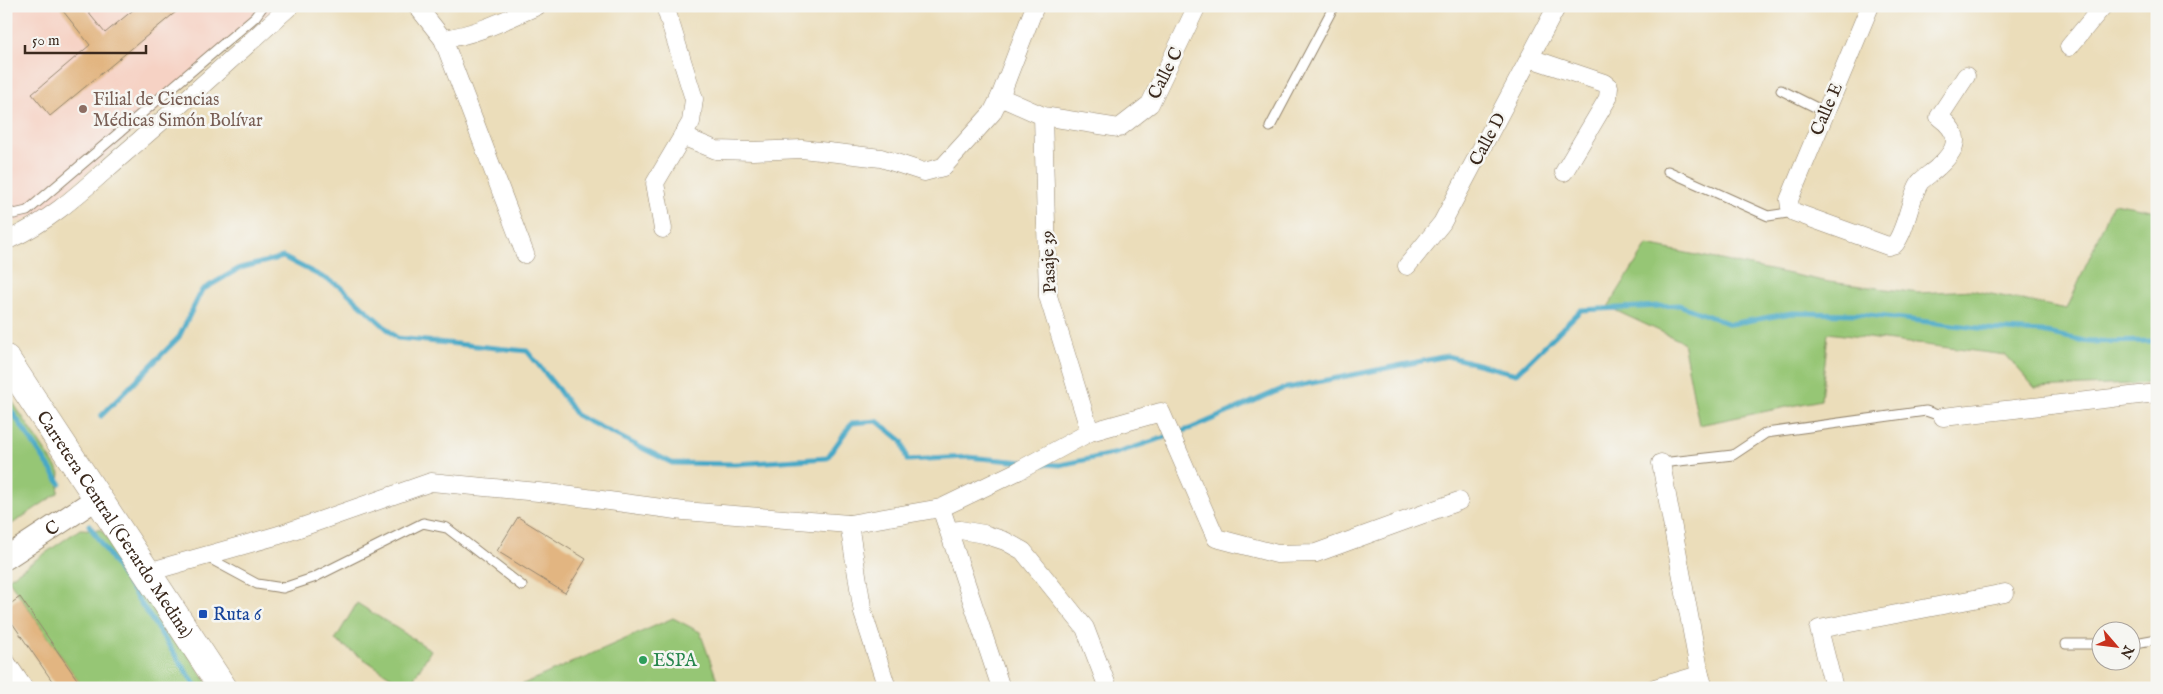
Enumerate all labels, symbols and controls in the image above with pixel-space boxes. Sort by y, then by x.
scale bar [25,22,146,54]
text: 50 m [32,31,60,50]
street label: Calle C [1143,44,1189,104]
street label: Calle E [1806,80,1849,139]
place label: Filial de Ciencias Médicas Simón Bolívar [93,89,263,133]
marker: Filial de Ciencias Médicas Simón Bolívar [77,103,89,115]
street label: Calle D [1465,109,1512,170]
street label: Pasaje 39 [1036,230,1063,294]
street label: Carretera Central (Gerardo Medina) [33,405,197,641]
street label: C [41,514,63,540]
place label: Ruta 6 [213,604,262,627]
marker: Ruta 6 [197,608,209,620]
north arrow [2090,622,2140,672]
text: N [2116,641,2138,661]
place label: ESPA [653,650,698,673]
marker: ESPA [637,654,649,666]

